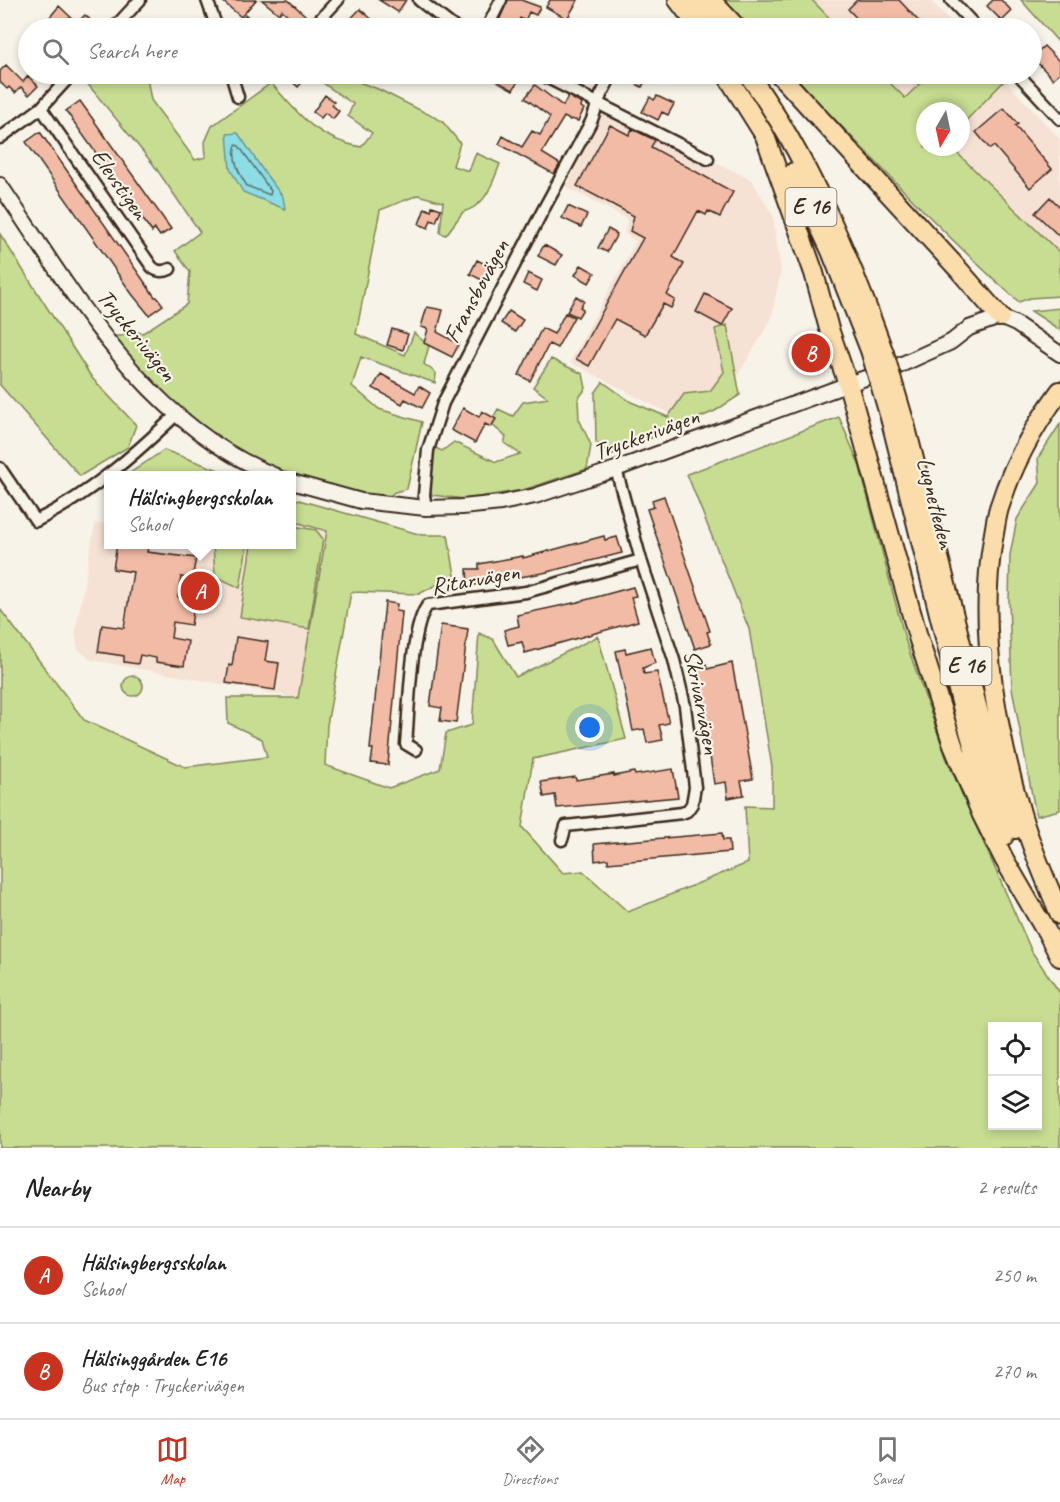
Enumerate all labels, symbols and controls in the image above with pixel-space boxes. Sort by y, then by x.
search box [18,18,1042,84]
icon: search [39,35,72,68]
text: Search here [87,37,177,65]
north arrow [916,102,970,156]
street label: Elevstigen [85,143,156,226]
road number: E 16 [786,188,836,226]
street label: Fransbovägen [436,234,516,348]
street label: Tryckerivägen [91,283,183,387]
pin: B [792,330,830,376]
street label: Tryckerivägen [589,401,703,467]
street label: Lugnetleden [910,454,962,553]
popup [104,471,296,549]
text: Hälsingbergsskolan [128,484,272,512]
text: School [128,512,171,537]
street label: Ritarvägen [429,556,522,602]
pin: A [180,568,220,614]
street label: Skrivarvägen [677,647,727,757]
road number: E 16 [940,647,992,685]
your location [575,713,604,742]
map controls [988,1022,1042,1130]
button: locate [988,1022,1042,1076]
button: layers [988,1076,1042,1130]
text: Nearby [24,1171,89,1204]
text: 2 results [977,1175,1036,1200]
text: Hälsingbergsskolan [81,1249,226,1277]
text: A [38,1263,49,1288]
text: 250 m [993,1263,1036,1288]
text: School [81,1277,124,1302]
text: Hälsinggården E16 [81,1345,226,1373]
text: B [38,1359,49,1384]
text: 270 m [993,1359,1036,1384]
text: Bus stop · Tryckerivägen [81,1373,244,1398]
tab: Map [156,1433,189,1489]
tab: Directions [502,1433,558,1489]
tab: Saved [871,1433,904,1489]

